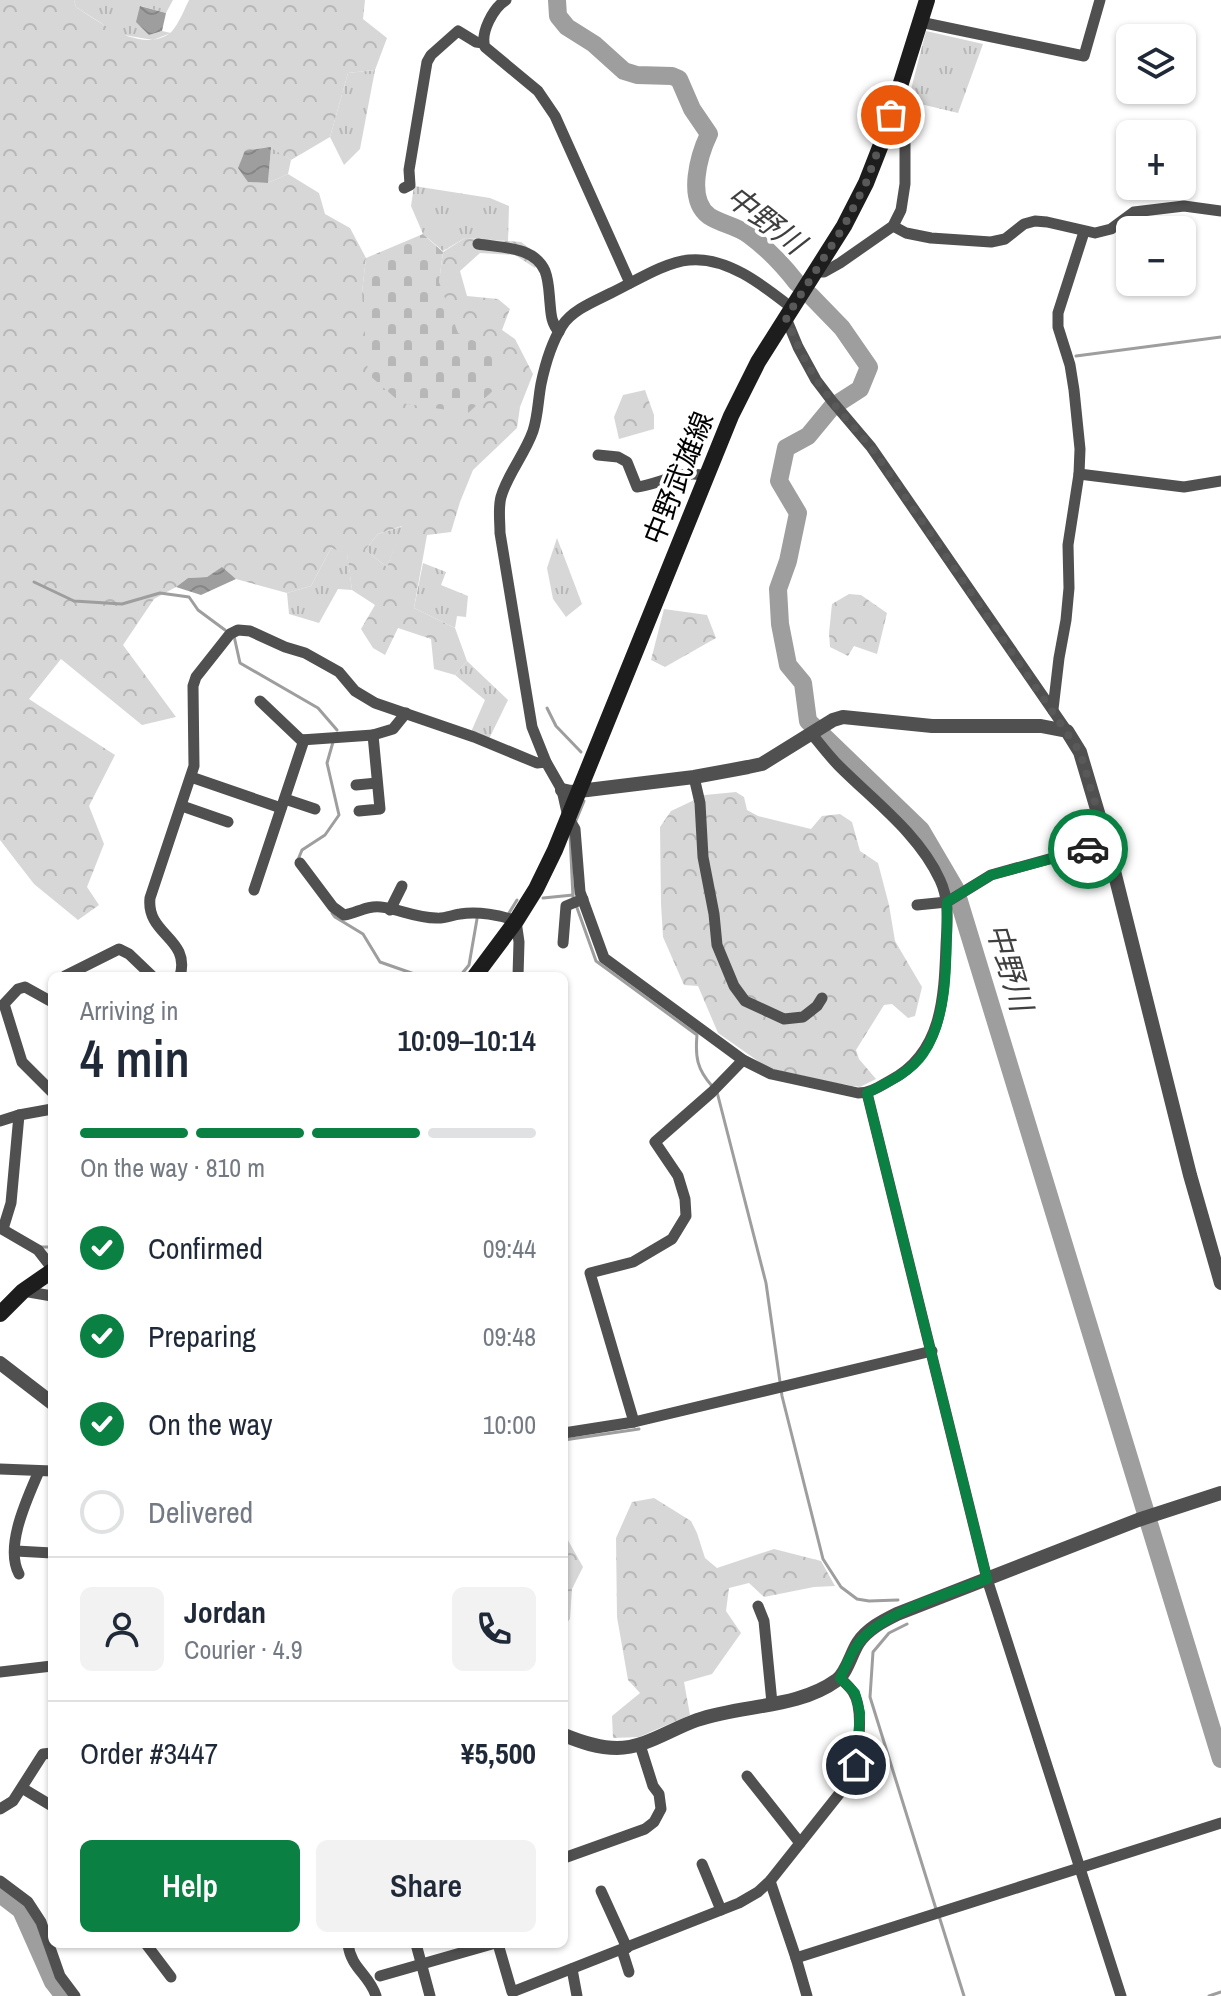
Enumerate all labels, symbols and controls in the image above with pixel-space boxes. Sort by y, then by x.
map controls [1116,24,1196,296]
button: layers [1116,24,1196,104]
pin [857,81,925,149]
icon: bag [869,93,913,137]
button: + [1116,120,1196,200]
water label: 中野川 [718,176,816,265]
button: − [1116,216,1196,296]
street label: 中野武雄線 [634,406,722,550]
courier [1048,809,1128,889]
icon: car [1066,827,1110,871]
water label: 中野川 [978,918,1043,1018]
text: Arriving in [80,993,178,1028]
text: 10:09–10:14 [397,1020,536,1060]
text: 4 min [80,1023,190,1093]
text: On the way · 810 m [80,1150,265,1185]
icon: check [80,1226,124,1270]
text: Confirmed [148,1228,263,1268]
text: 09:44 [483,1231,536,1266]
icon: check [80,1314,124,1358]
text: Preparing [148,1316,256,1356]
text: 09:48 [483,1319,536,1354]
icon: check [80,1402,124,1446]
text: On the way [148,1404,272,1444]
text: 10:00 [483,1407,536,1442]
text: Delivered [148,1492,253,1532]
button: person [80,1587,164,1671]
button: phone [452,1587,536,1671]
text: Jordan [184,1592,266,1632]
text: Courier · 4.9 [184,1632,303,1667]
pin [822,1731,890,1799]
text: Order #3447 [80,1733,218,1773]
text: ¥5,500 [461,1733,536,1773]
icon: home [834,1743,878,1787]
button: Help [80,1840,300,1932]
button: Share [316,1840,536,1932]

